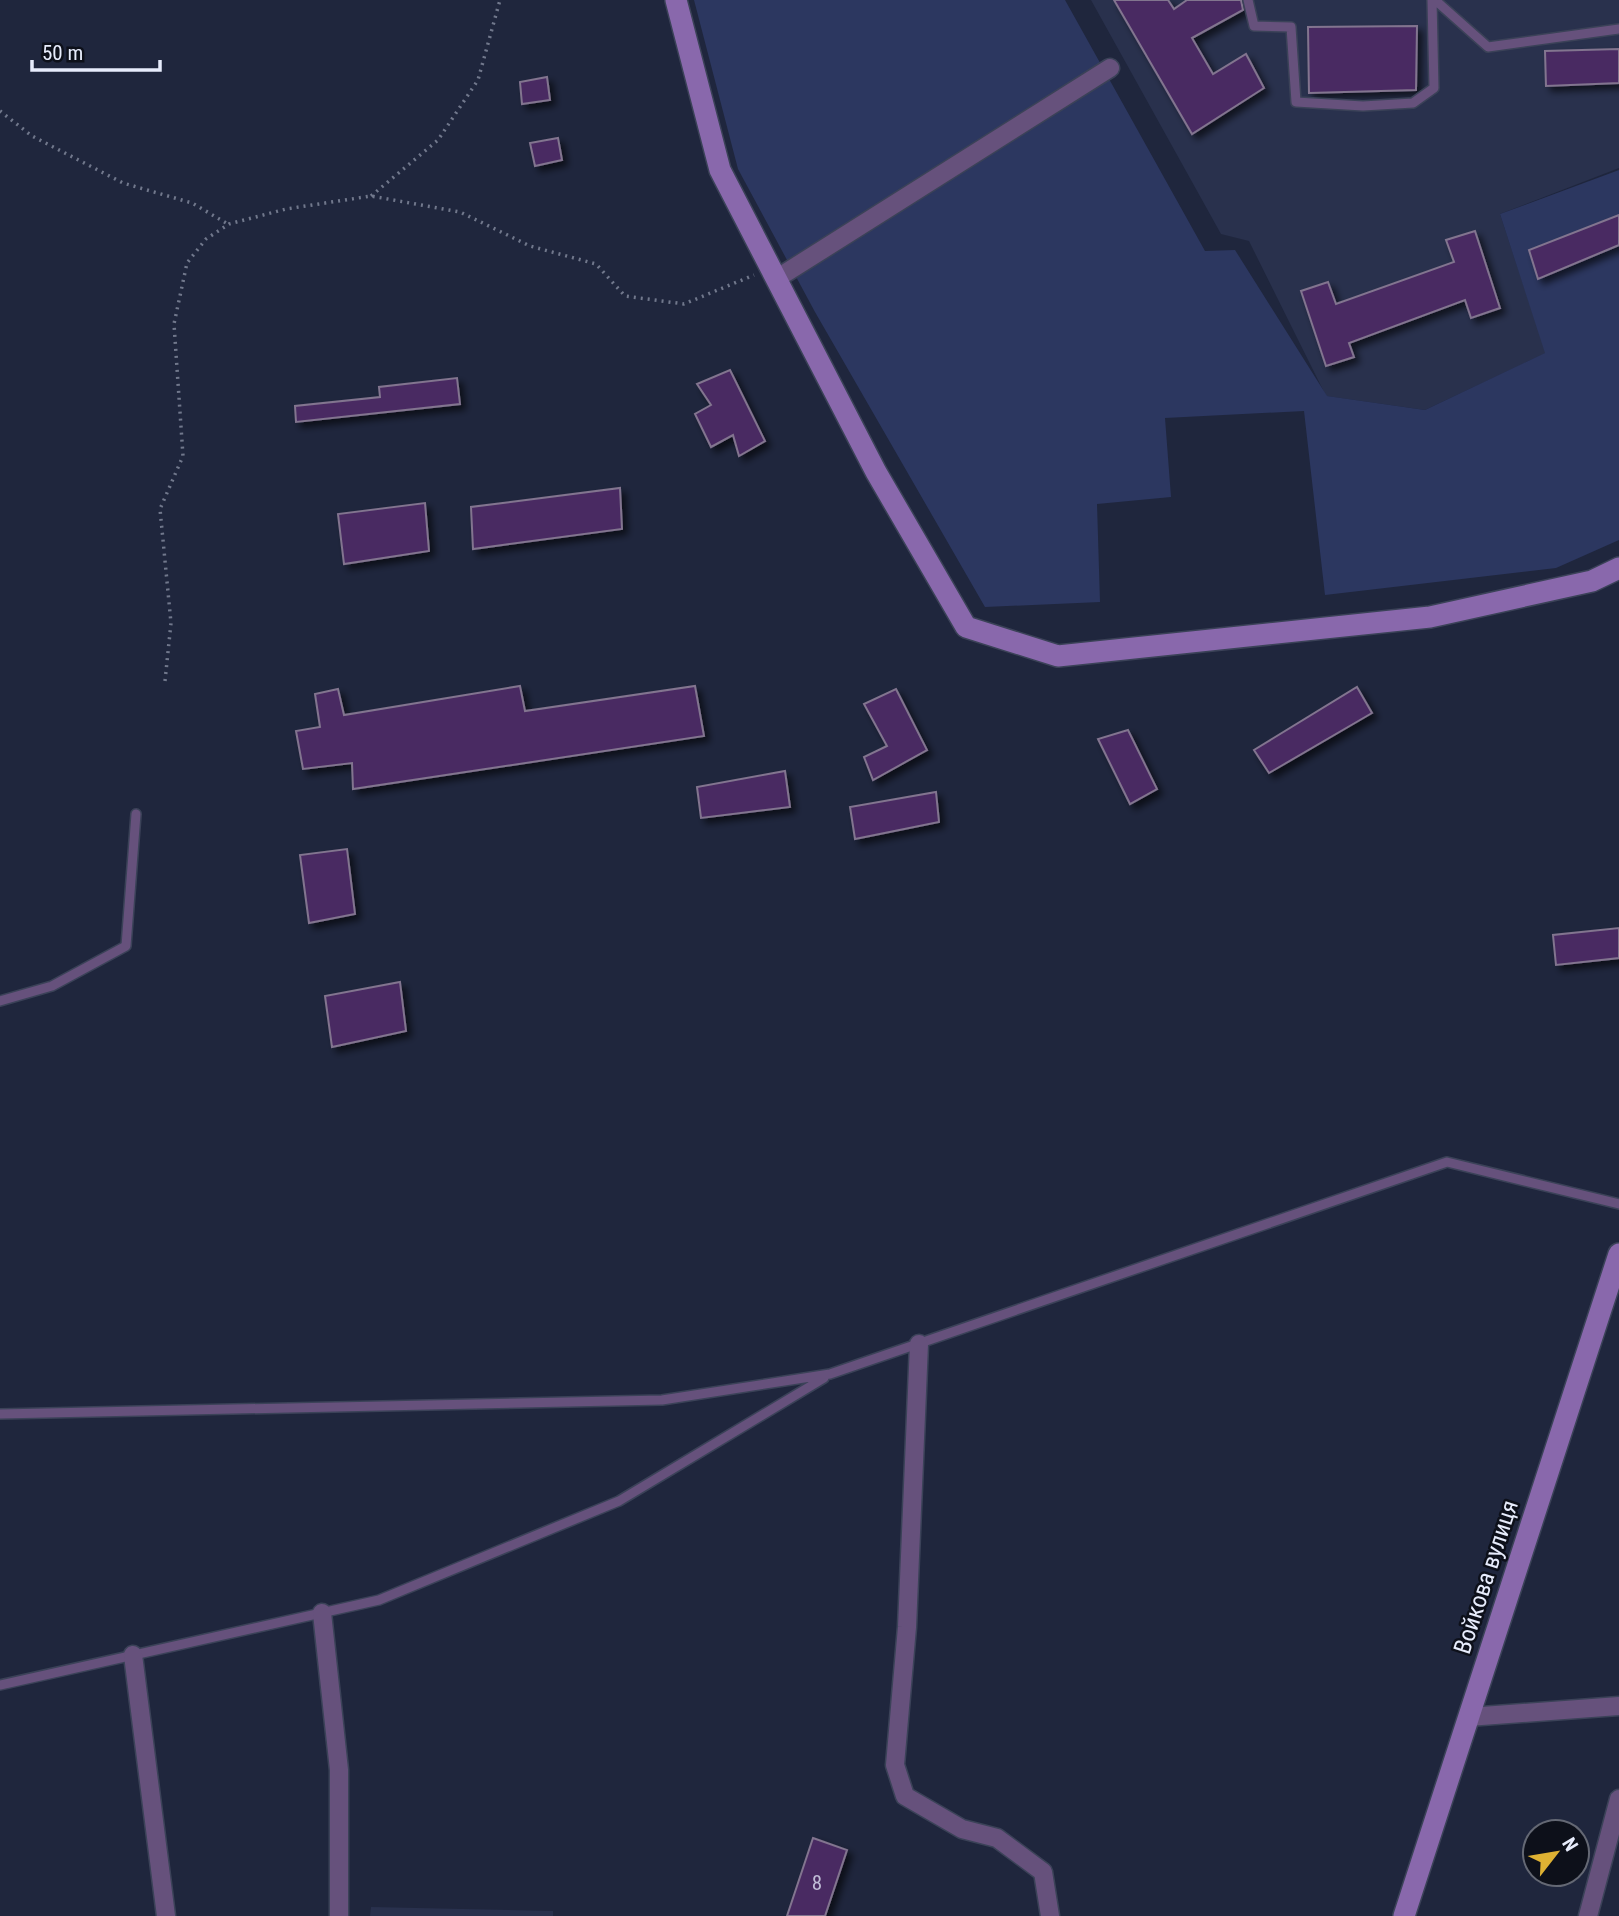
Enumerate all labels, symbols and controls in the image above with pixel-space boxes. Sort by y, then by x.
scale bar [32,28,159,72]
text: 50 m [42,41,83,65]
street label: Войкова вулиця [1448,1497,1524,1657]
north arrow [1521,1818,1591,1888]
text: N [1557,1834,1583,1855]
house number: 8 [812,1871,822,1895]

